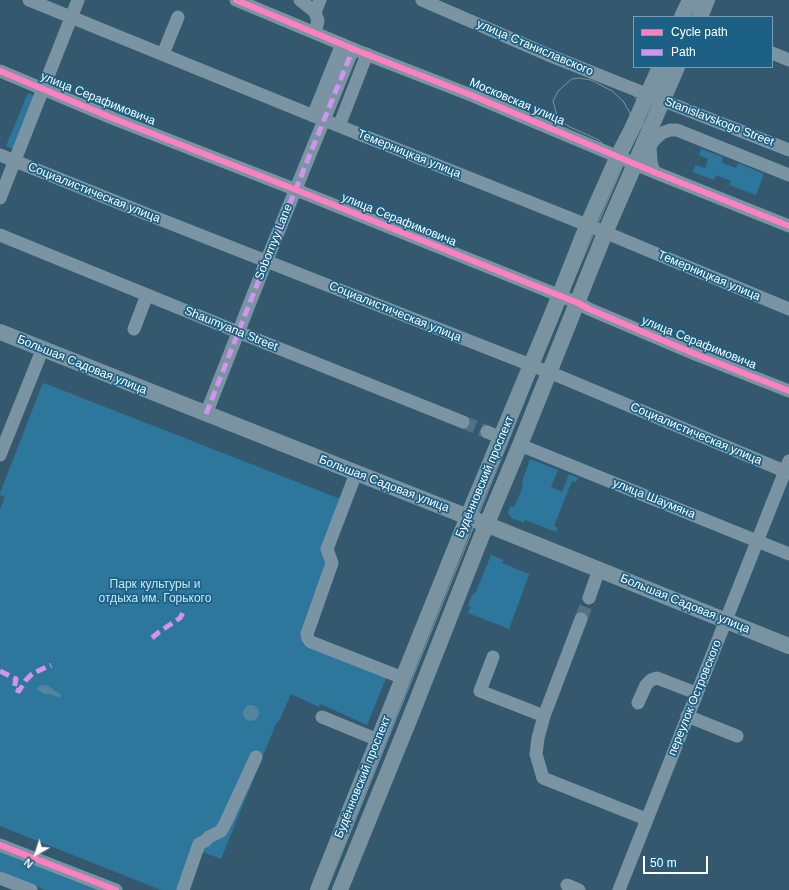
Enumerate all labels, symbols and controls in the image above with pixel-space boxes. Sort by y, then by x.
legend [633,16,773,68]
street label: улица Станиславского [475,17,595,79]
text: Cycle path [671,25,728,39]
text: Path [671,45,696,59]
street label: улица Серафимовича [39,69,157,129]
street label: Московская улица [467,75,567,129]
street label: Stanislavskogo Street [662,94,776,150]
street label: Темерницкая улица [355,127,463,181]
street label: Социалистическая улица [26,160,162,226]
street label: улица Серафимовича [340,190,458,250]
street label: Sobornyy Lane [252,202,296,282]
street label: Темерницкая улица [655,248,763,304]
street label: Социалистическая улица [327,279,463,345]
street label: Shaumyana Street [182,304,280,354]
street label: улица Серафимовича [640,313,758,373]
street label: Большая Садовая улица [15,332,149,398]
street label: Социалистическая улица [628,400,764,468]
street label: Будённовский проспект [453,414,517,540]
street label: Большая Садовая улица [317,452,451,516]
street label: улица Шаумяна [611,476,697,522]
street label: Большая Садовая улица [618,571,752,637]
park label: Парк культуры и отдыха им. Горького [99,578,211,606]
street label: переулок Островского [665,638,725,758]
street label: Будённовский проспект [332,714,394,840]
north arrow [16,834,56,874]
scale bar [645,848,710,874]
text: N [22,856,35,870]
text: 50 m [650,856,677,870]

